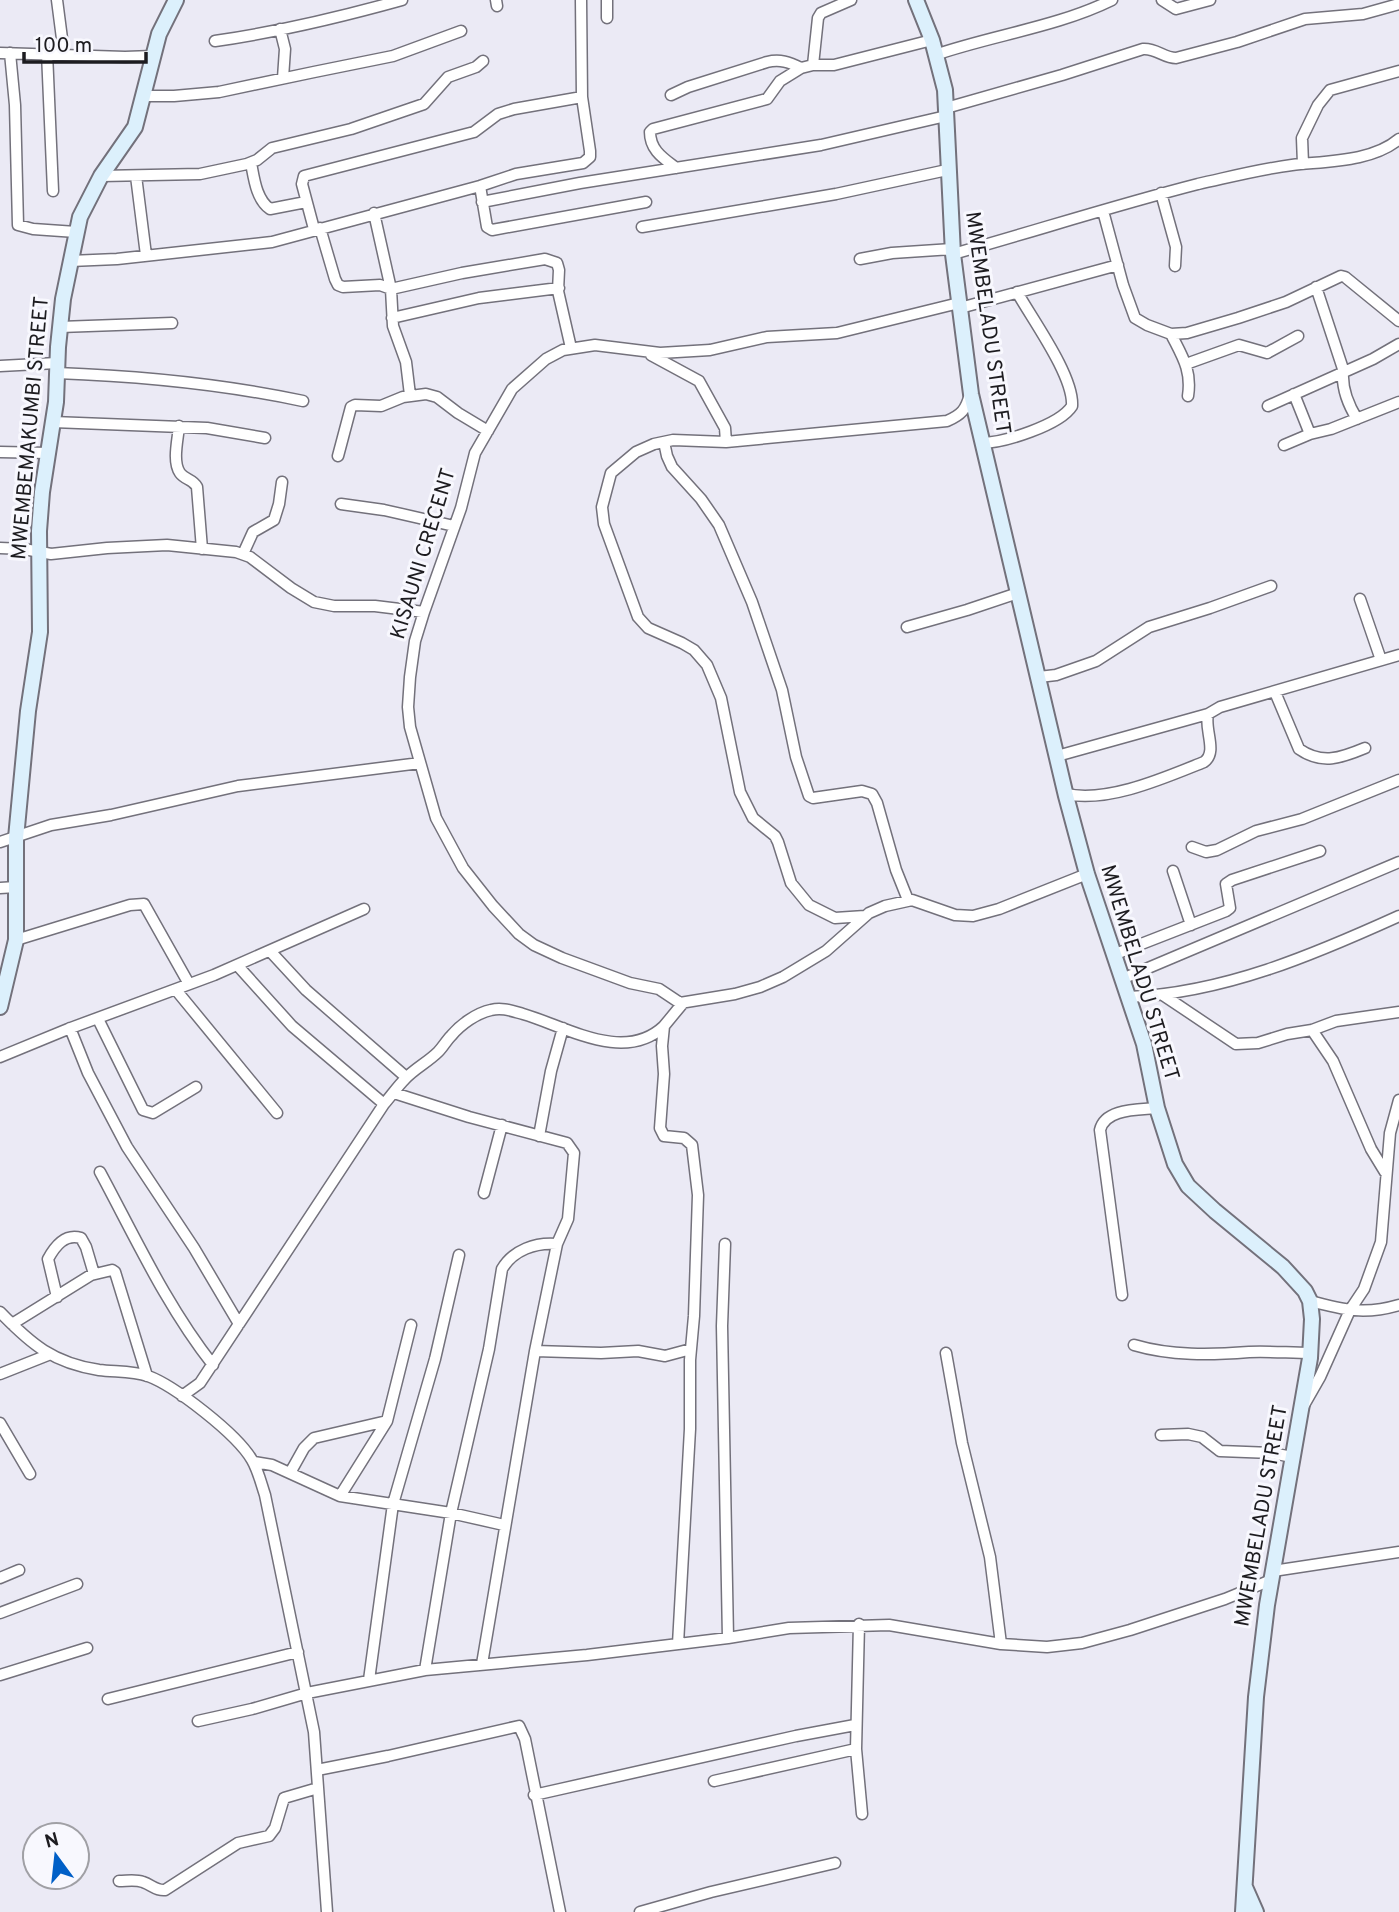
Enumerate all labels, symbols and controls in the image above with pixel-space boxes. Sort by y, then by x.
scale bar [24,21,147,65]
text: 100 m [35,33,92,60]
street label: MWEMBELADU STREET [958,210,1016,436]
street label: MWEMBEMAKUMBI STREET [6,295,56,561]
street label: KISAUNI CRECENT [385,465,463,643]
street label: MWEMBELADU STREET [1093,862,1185,1084]
street label: MWEMBELADU STREET [1229,1403,1295,1629]
north arrow [21,1821,91,1891]
text: N [42,1828,62,1855]

